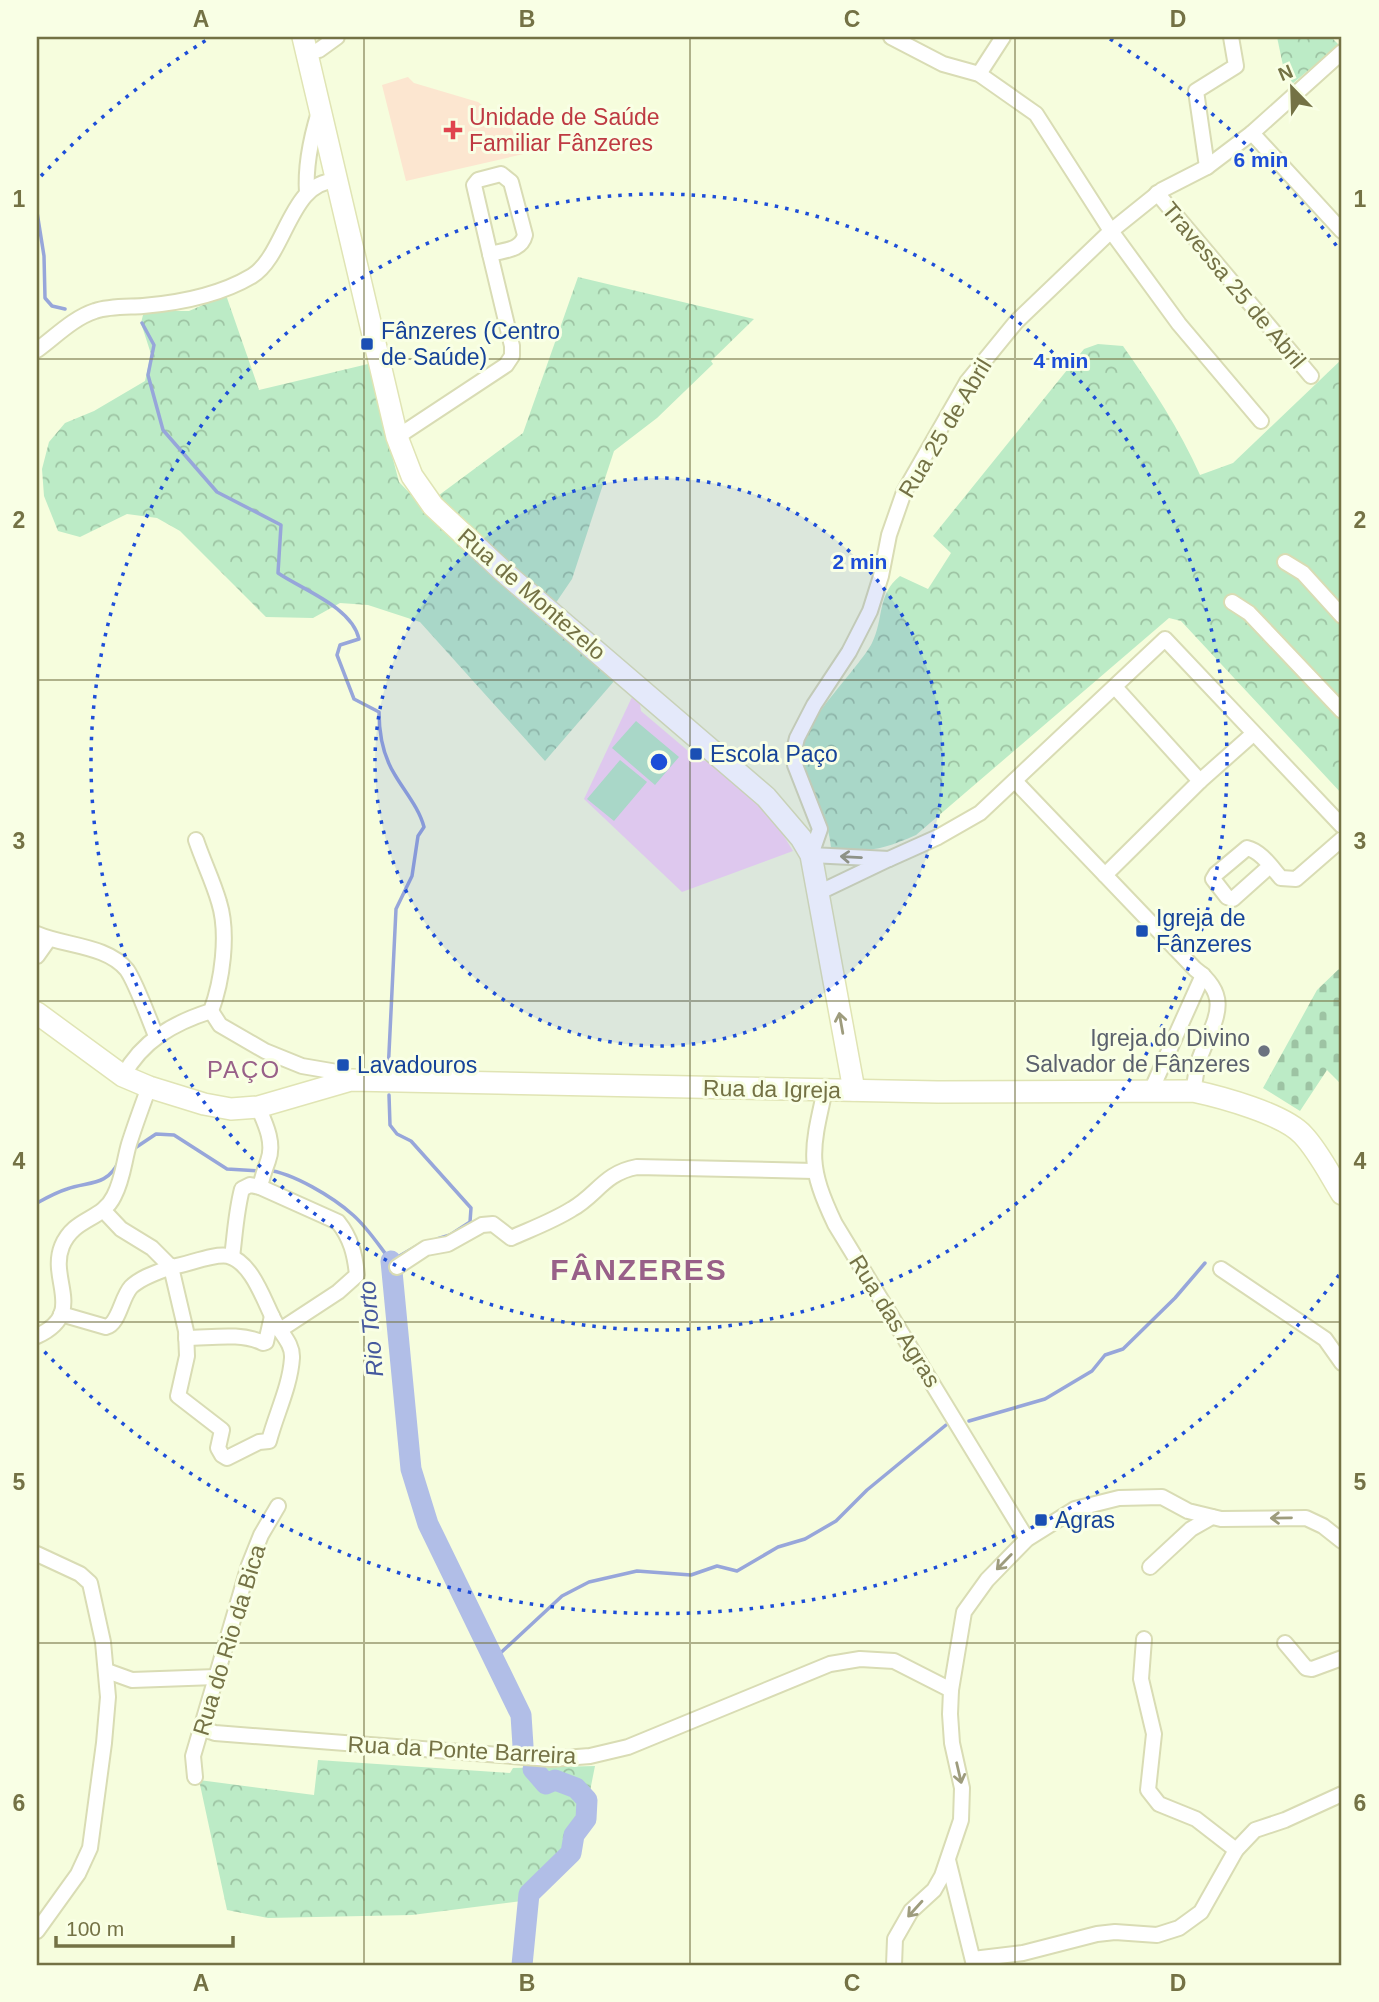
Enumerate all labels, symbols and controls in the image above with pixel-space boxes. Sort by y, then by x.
text: A [193,6,209,32]
text: B [519,6,535,32]
text: C [844,6,860,32]
text: D [1170,6,1186,32]
north arrow [1256,52,1326,122]
text: N [1275,60,1296,85]
place label: Unidade de Saúde Familiar Fânzeres [469,104,660,156]
marker: Unidade de Saúde Familiar Fânzeres [443,120,463,140]
text: 6 min [1234,148,1288,171]
text: 1 [13,186,26,212]
text: 1 [1354,186,1367,212]
street label: Travessa 25 de Abril [1157,197,1311,373]
place label: Fânzeres (Centro de Saúde) [381,318,560,370]
marker: Fânzeres (Centro de Saúde) [359,336,375,352]
text: 4 min [1034,349,1088,372]
street label: Rua 25 de Abril [893,354,997,502]
text: 2 [13,507,25,533]
text: 2 [1354,507,1366,533]
street label: Rua de Montezelo [453,523,611,665]
text: 2 min [833,550,887,573]
place label: Escola Paço [710,741,838,767]
marker: Escola Paço [688,746,704,762]
centre of rings [647,750,671,774]
text: 3 [13,828,25,854]
text: 3 [1354,828,1366,854]
one-way arrow [840,850,863,863]
place label: Igreja de Fânzeres [1156,905,1252,957]
marker: Igreja de Fânzeres [1134,923,1150,939]
one-way arrow [834,1012,848,1035]
place label: Igreja do Divino Salvador de Fânzeres [1025,1025,1250,1077]
marker: Igreja do Divino Salvador de Fânzeres [1256,1043,1272,1059]
place label: Lavadouros [357,1052,477,1078]
district label: PAÇO [207,1056,281,1083]
marker: Lavadouros [335,1057,351,1073]
street label: Rua da Igreja [703,1075,841,1103]
text: 4 [13,1148,26,1174]
text: 4 [1354,1148,1367,1174]
street label: Rua das Agras [844,1250,946,1392]
district label: FÂNZERES [550,1253,728,1286]
water label: Rio Torto [353,1280,388,1378]
text: 5 [13,1469,26,1495]
text: 5 [1354,1469,1367,1495]
place label: Agras [1055,1507,1115,1533]
marker: Agras [1033,1512,1049,1528]
one-way arrow [1269,1512,1292,1525]
street label: Rua do Rio da Bica [188,1541,270,1739]
one-way arrow [995,1553,1012,1570]
street label: Rua da Ponte Barreira [347,1731,577,1769]
one-way arrow [953,1762,966,1784]
text: 6 [13,1790,25,1816]
text: 6 [1354,1790,1366,1816]
one-way arrow [907,1900,923,1918]
scale bar [56,1904,233,1948]
text: 100 m [66,1917,124,1940]
text: A [193,1970,209,1996]
text: B [519,1970,535,1996]
text: C [844,1970,860,1996]
text: D [1170,1970,1186,1996]

